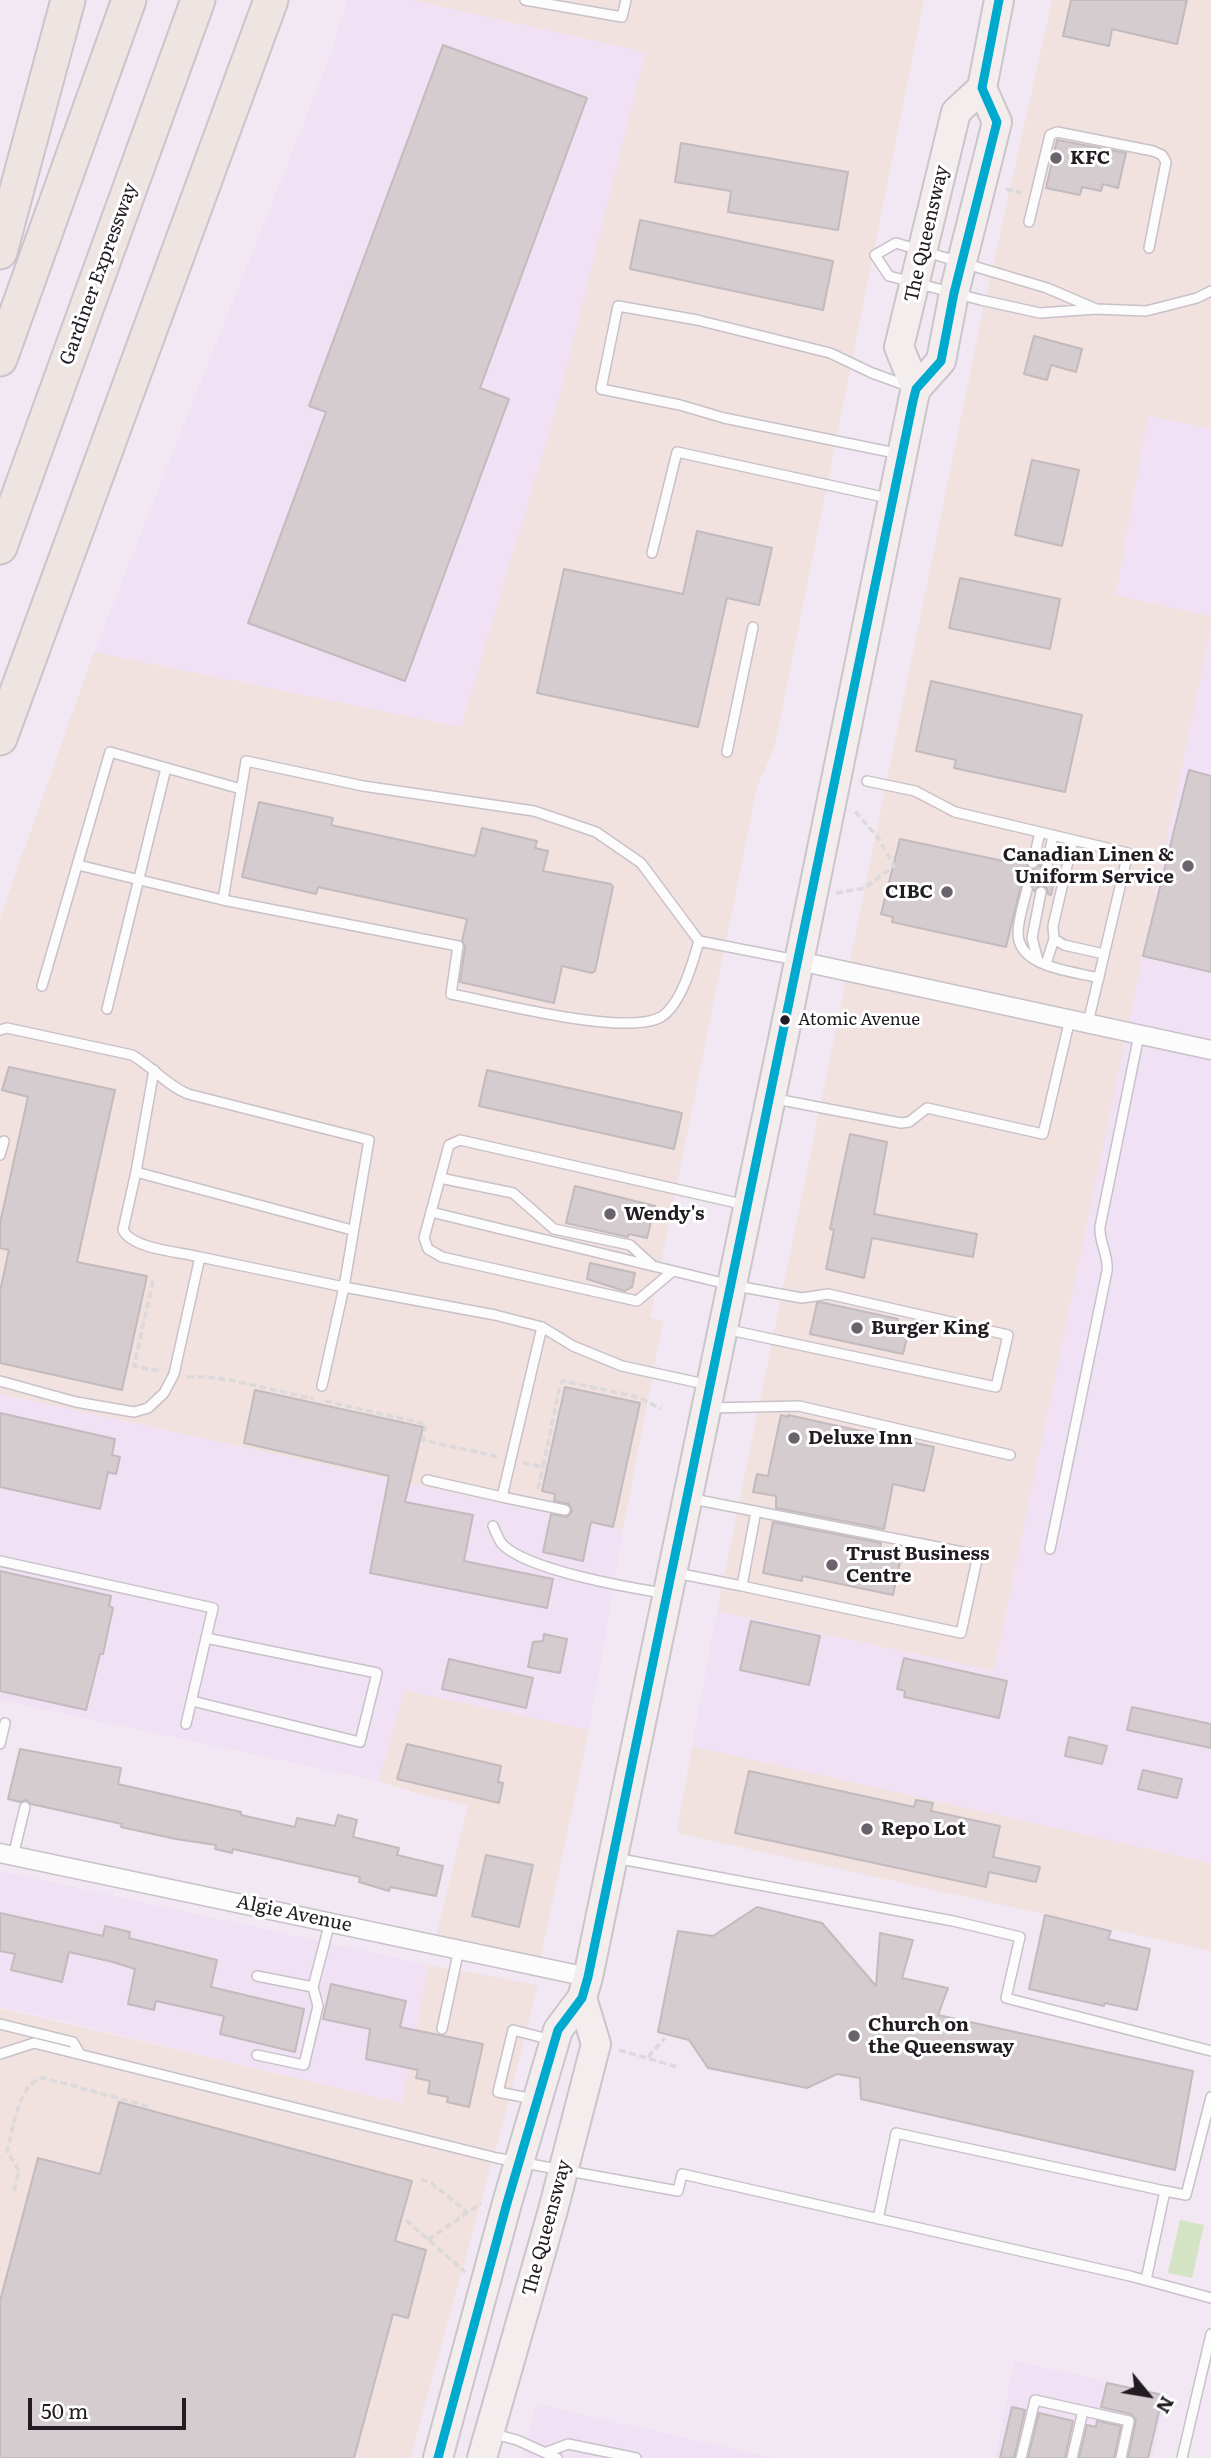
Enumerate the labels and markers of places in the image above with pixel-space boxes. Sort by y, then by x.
place label: KFC [1070,147,1110,169]
marker: KFC [1048,150,1064,166]
place label: Canadian Linen & Uniform Service [1003,844,1174,888]
marker: Canadian Linen & Uniform Service [1180,858,1196,874]
place label: CIBC [885,881,933,903]
marker: CIBC [939,884,955,900]
place label: Atomic Avenue [798,1010,920,1030]
marker: Atomic Avenue [778,1013,792,1027]
place label: Wendy's [624,1203,704,1225]
marker: Wendy's [602,1206,618,1222]
place label: Burger King [871,1317,989,1339]
marker: Burger King [849,1320,865,1336]
place label: Deluxe Inn [808,1427,913,1449]
marker: Deluxe Inn [786,1430,802,1446]
place label: Trust Business Centre [846,1543,989,1587]
marker: Trust Business Centre [824,1557,840,1573]
place label: Repo Lot [881,1818,966,1840]
marker: Repo Lot [859,1821,875,1837]
place label: Church on the Queensway [868,2014,1014,2058]
marker: Church on the Queensway [846,2028,862,2044]

